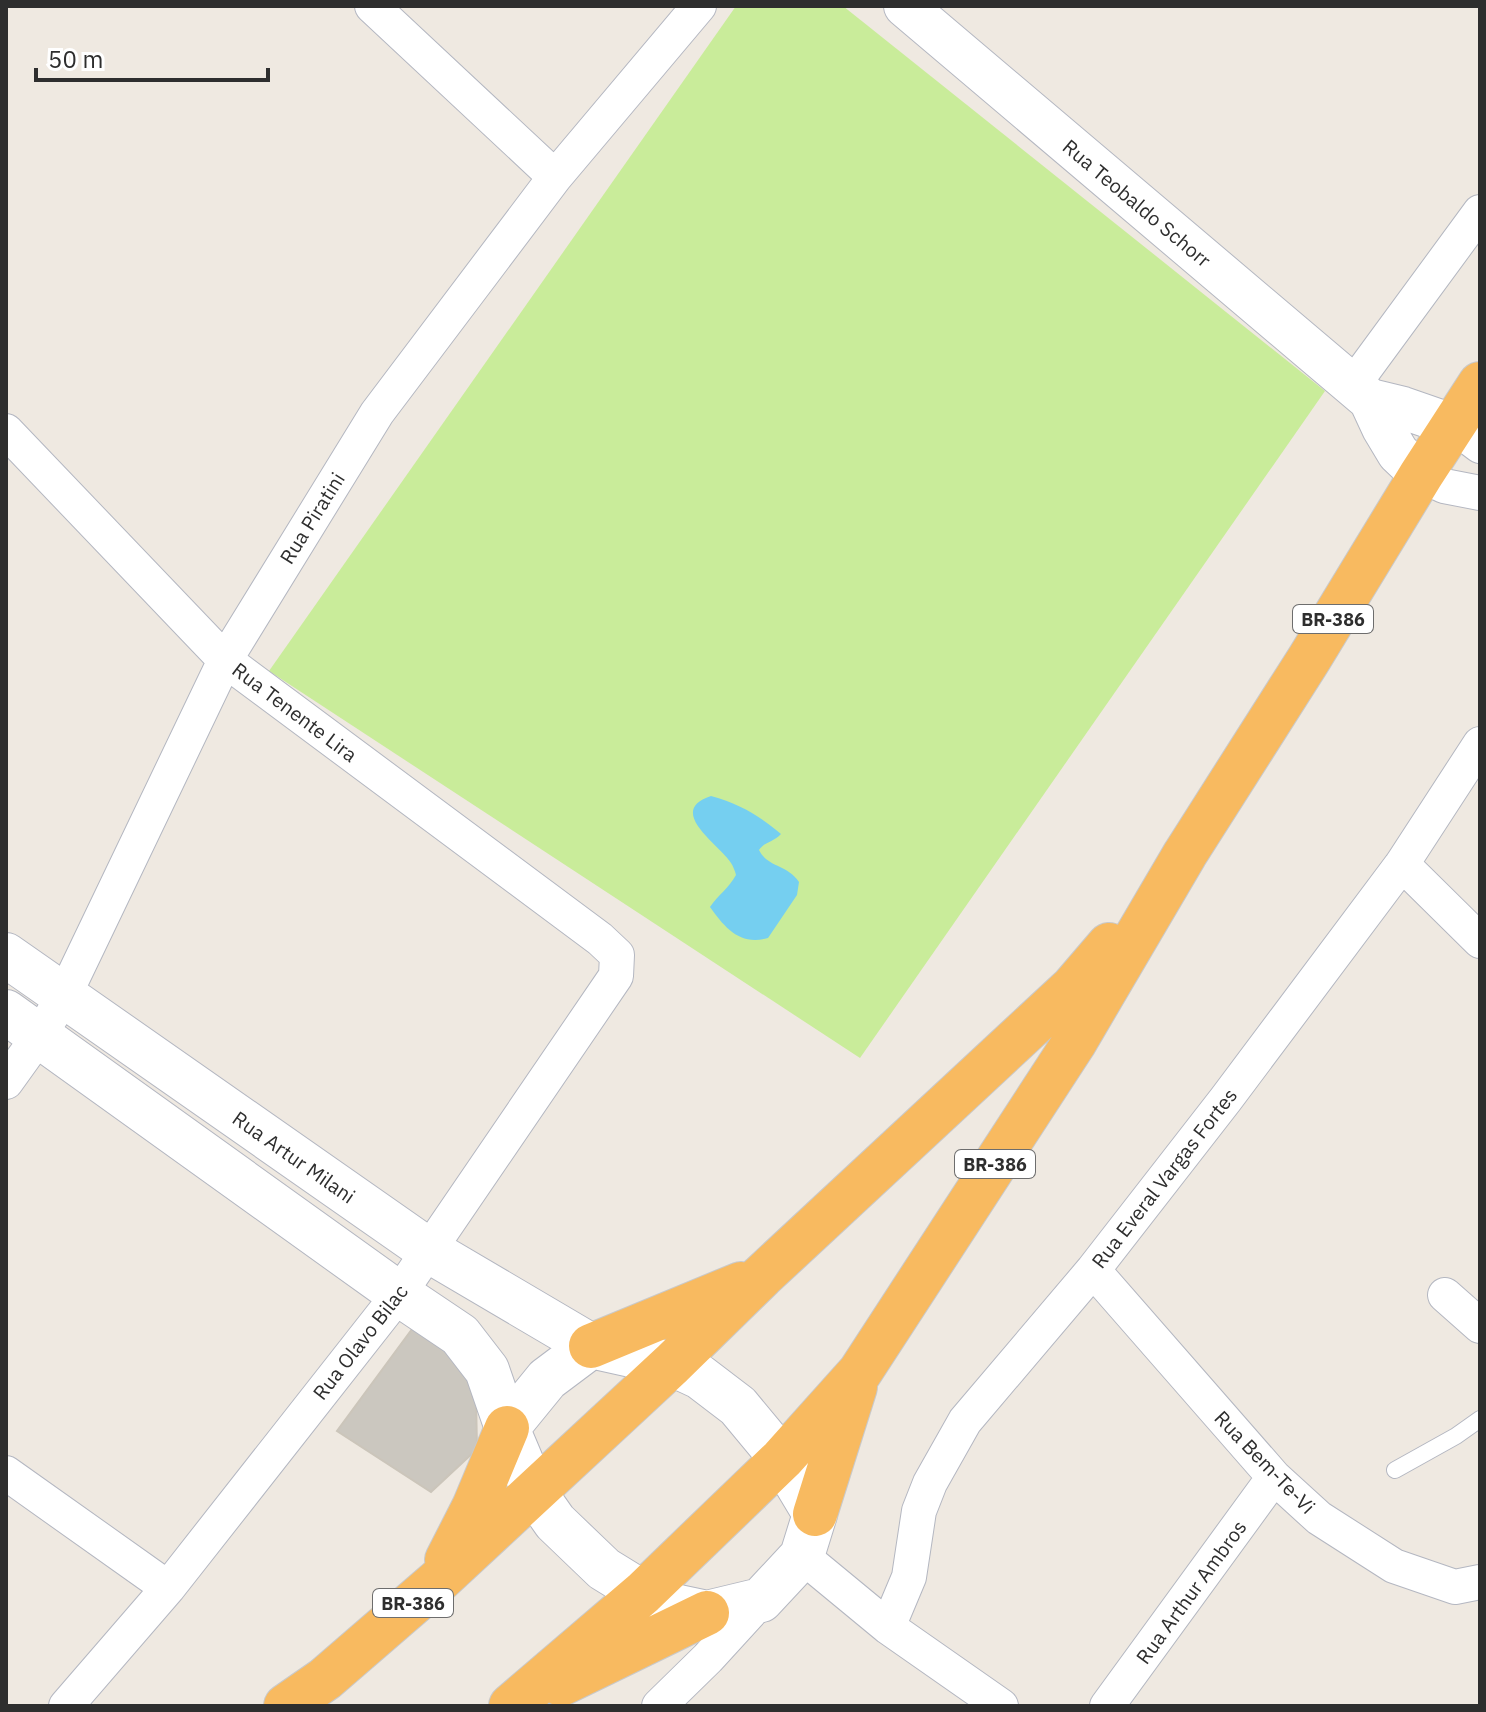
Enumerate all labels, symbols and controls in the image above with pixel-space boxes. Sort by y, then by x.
scale bar [36,32,268,82]
text: 50 m [48,43,103,75]
street label: Rua Teobaldo Schorr [1057,133,1217,273]
street label: Rua Piratini [273,467,351,569]
road number: BR-386 [1293,605,1373,633]
street label: Rua Tenente Lira [227,656,363,768]
street label: Rua Everal Vargas Fortes [1085,1082,1243,1274]
street label: Rua Artur Milani [227,1105,361,1209]
road number: BR-386 [955,1150,1035,1178]
street label: Rua Olavo Bilac [306,1279,414,1405]
street label: Rua Bem-Te-Vi [1209,1404,1321,1520]
street label: Rua Arthur Ambros [1130,1515,1252,1669]
road number: BR-386 [373,1589,453,1617]

